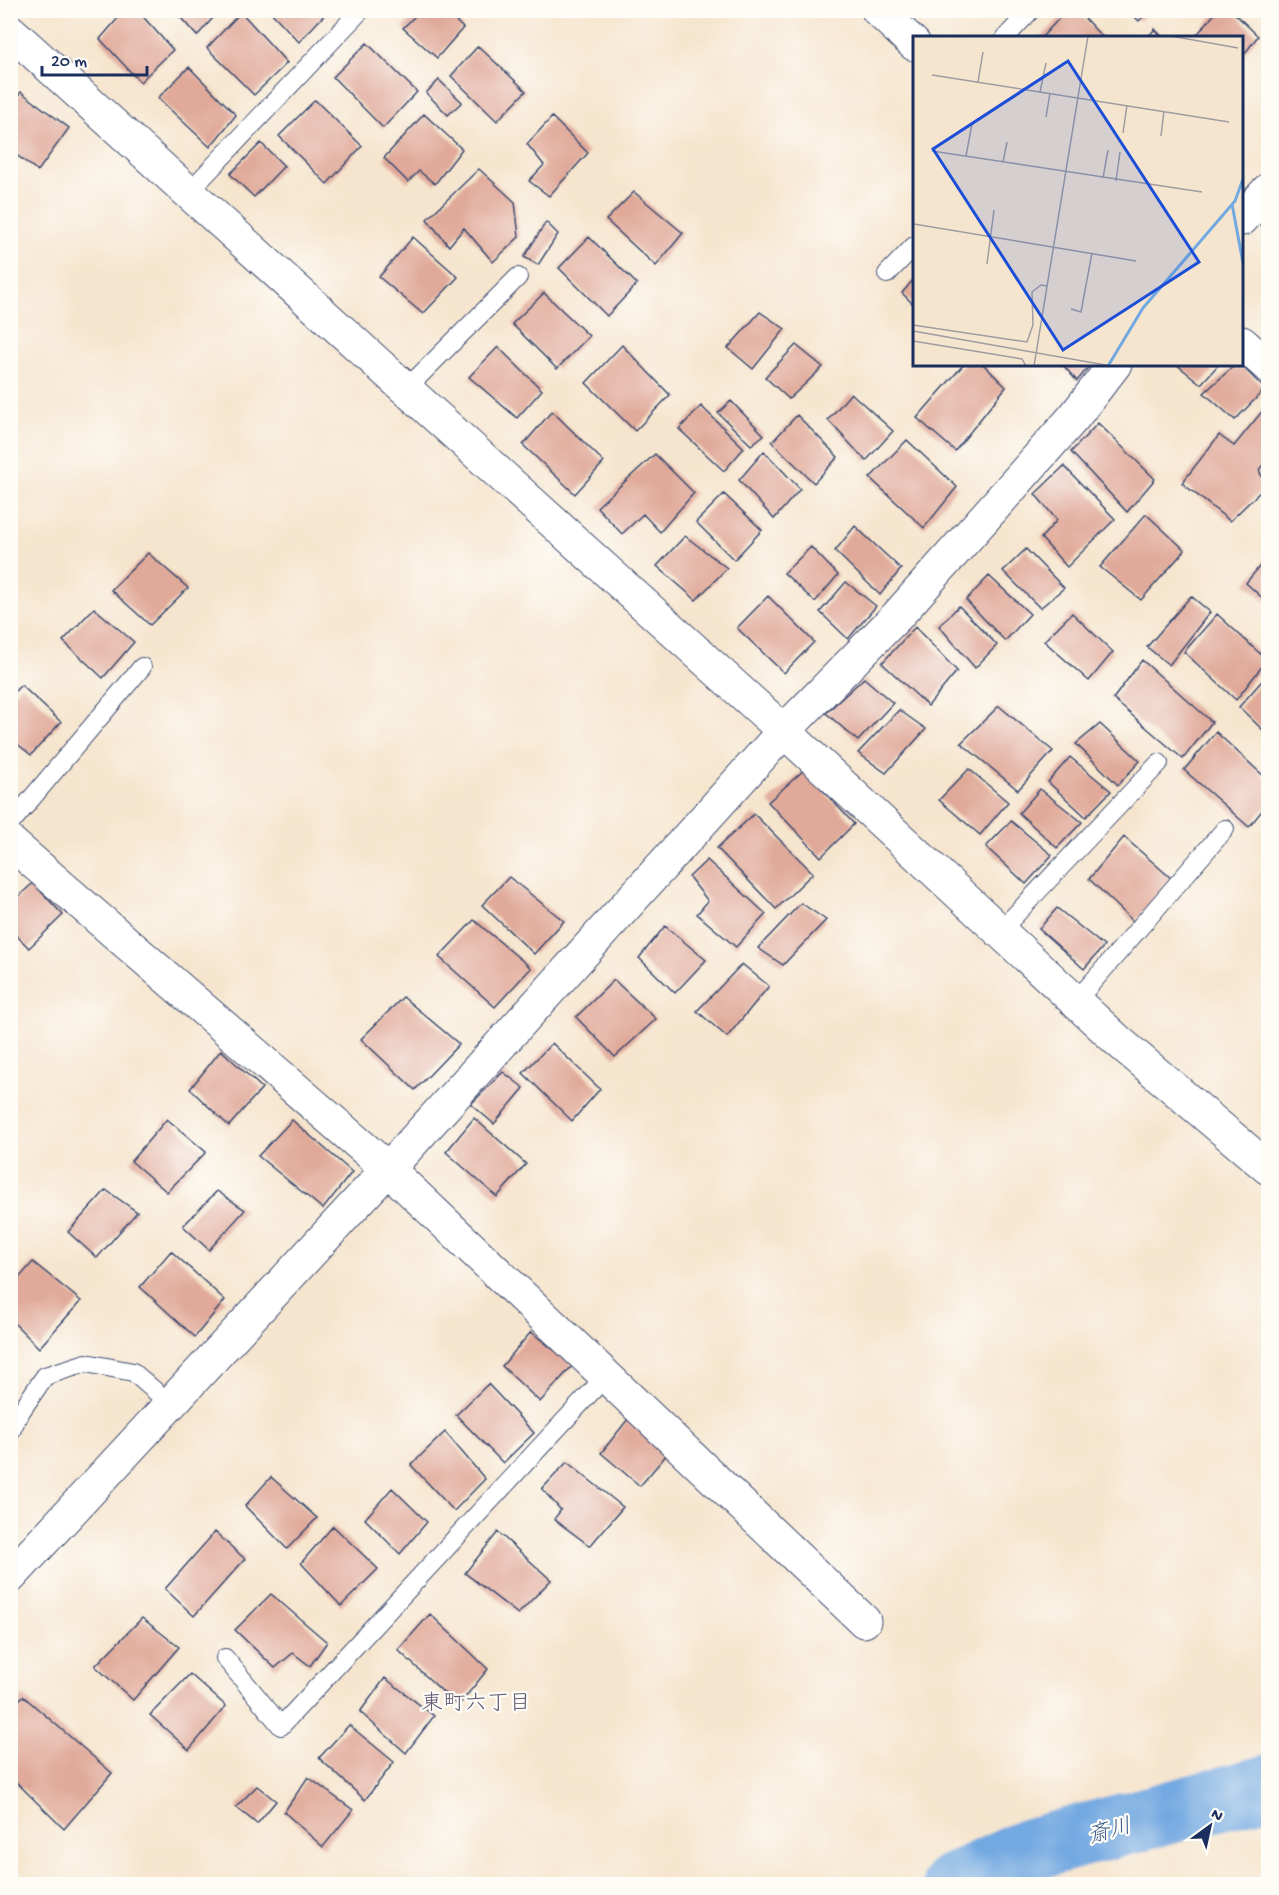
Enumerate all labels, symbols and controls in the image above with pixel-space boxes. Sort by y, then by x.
inset map [913,36,1243,366]
scale bar [42,39,147,77]
text: 20 m [51,52,87,73]
district label: 東町六丁目 [421,1691,531,1718]
north arrow [1180,1796,1240,1856]
text: N [1207,1806,1226,1827]
water label: 斎川 [1085,1814,1135,1851]

